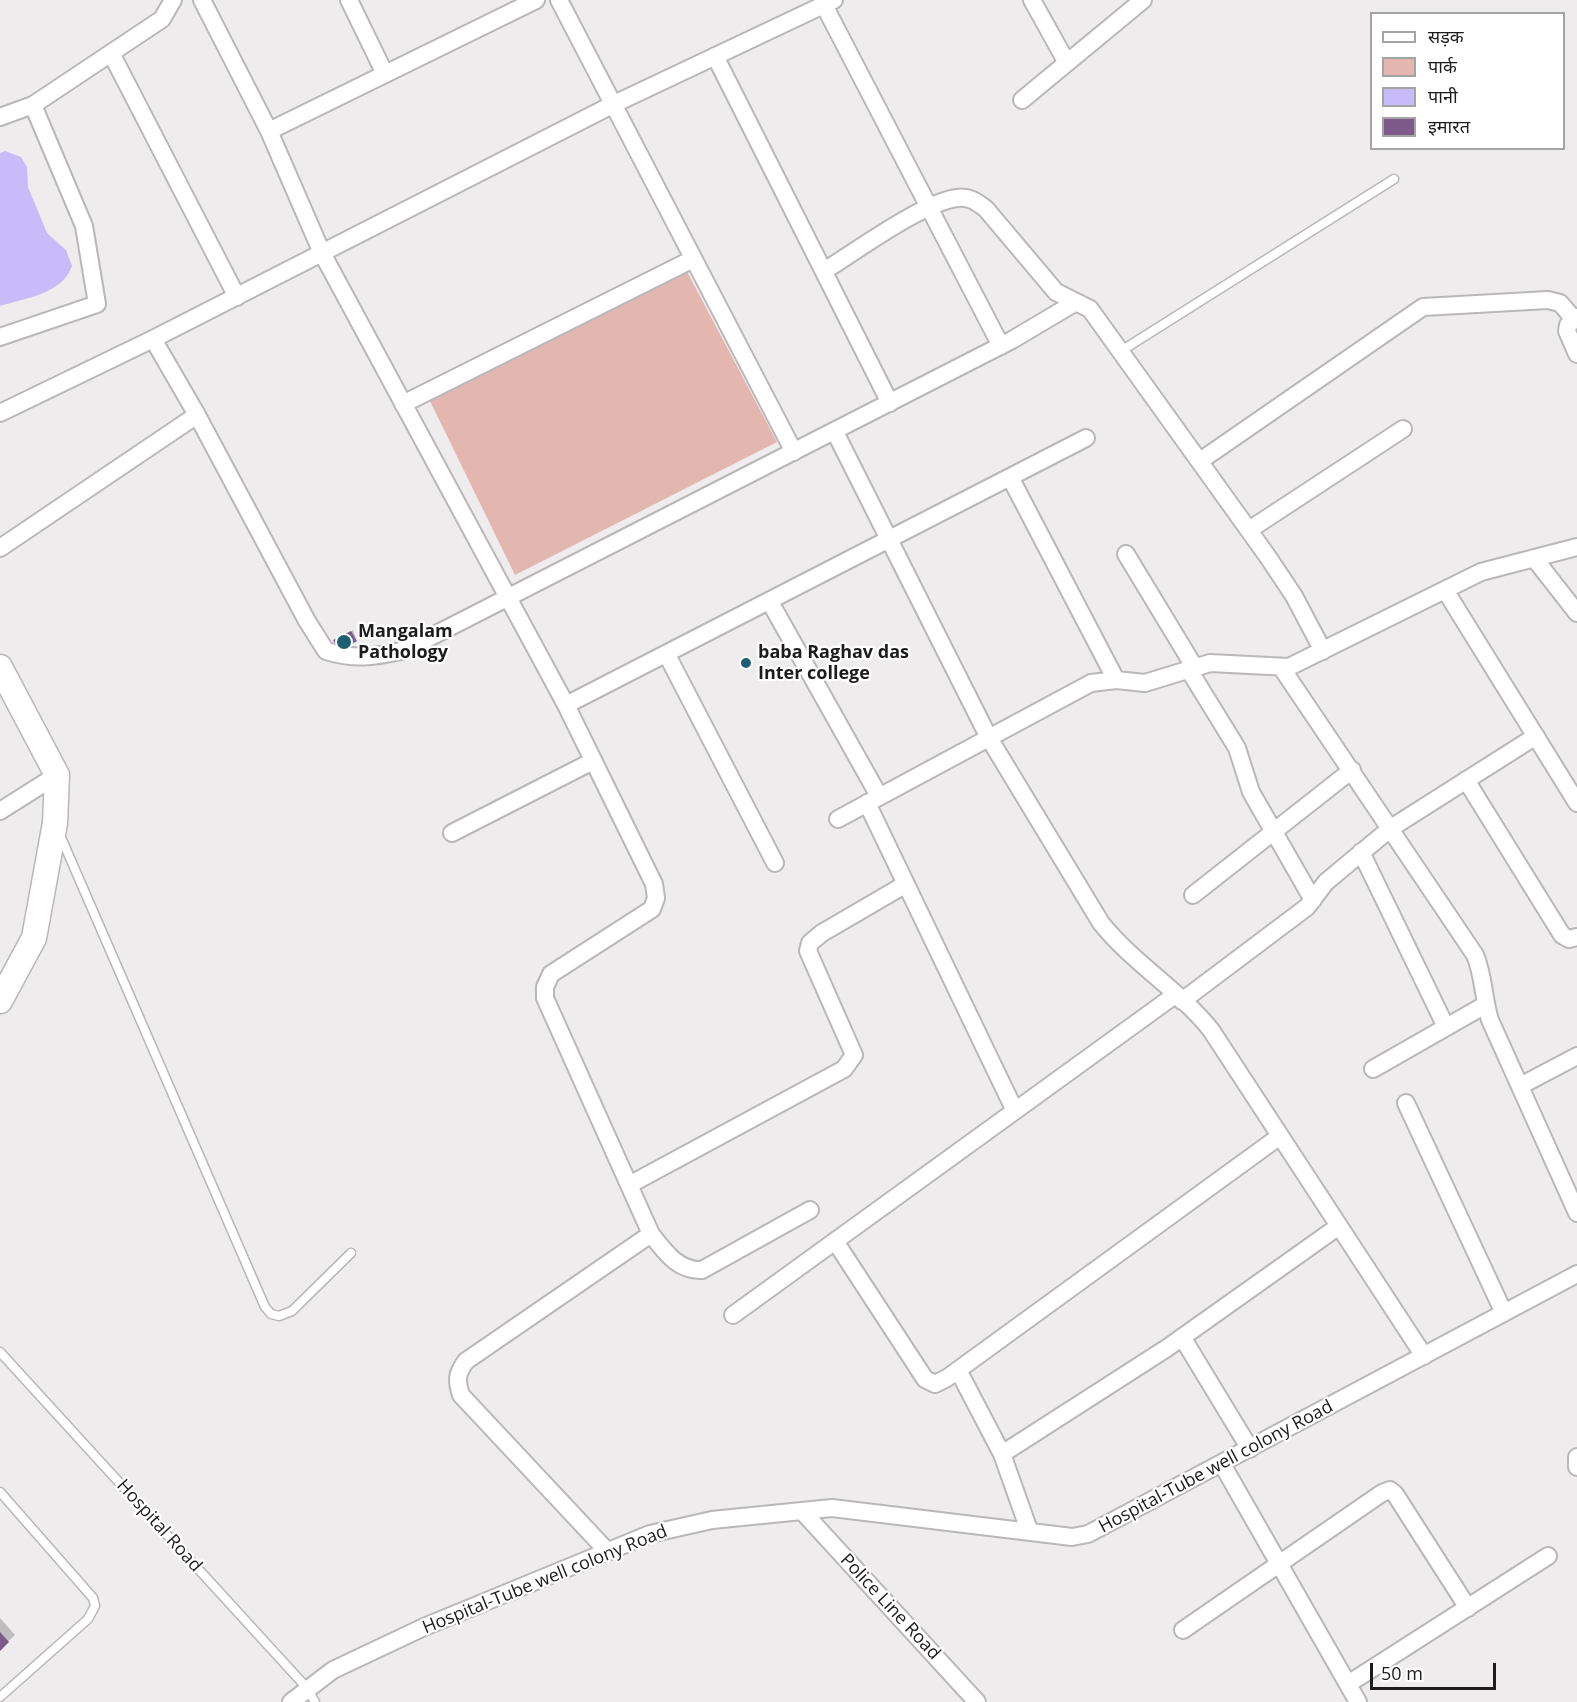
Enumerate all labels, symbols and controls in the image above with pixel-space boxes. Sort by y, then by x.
legend [1370,12,1565,150]
text: सड़क [1428,24,1464,48]
text: पार्क [1428,54,1457,78]
text: पानी [1428,84,1458,108]
text: इमारत [1428,114,1470,138]
place label: Mangalam Pathology [358,621,453,664]
marker: Mangalam Pathology [335,633,353,651]
place label: baba Raghav das Inter college [758,642,909,684]
marker: baba Raghav das Inter college [739,656,753,670]
street label: Hospital-Tube well colony Road [1095,1396,1337,1538]
street label: Hospital Road [112,1475,206,1577]
street label: Hospital-Tube well colony Road [419,1521,671,1639]
street label: Police Line Road [835,1550,945,1664]
scale bar [1373,1651,1499,1689]
text: 50 m [1381,1661,1423,1685]

